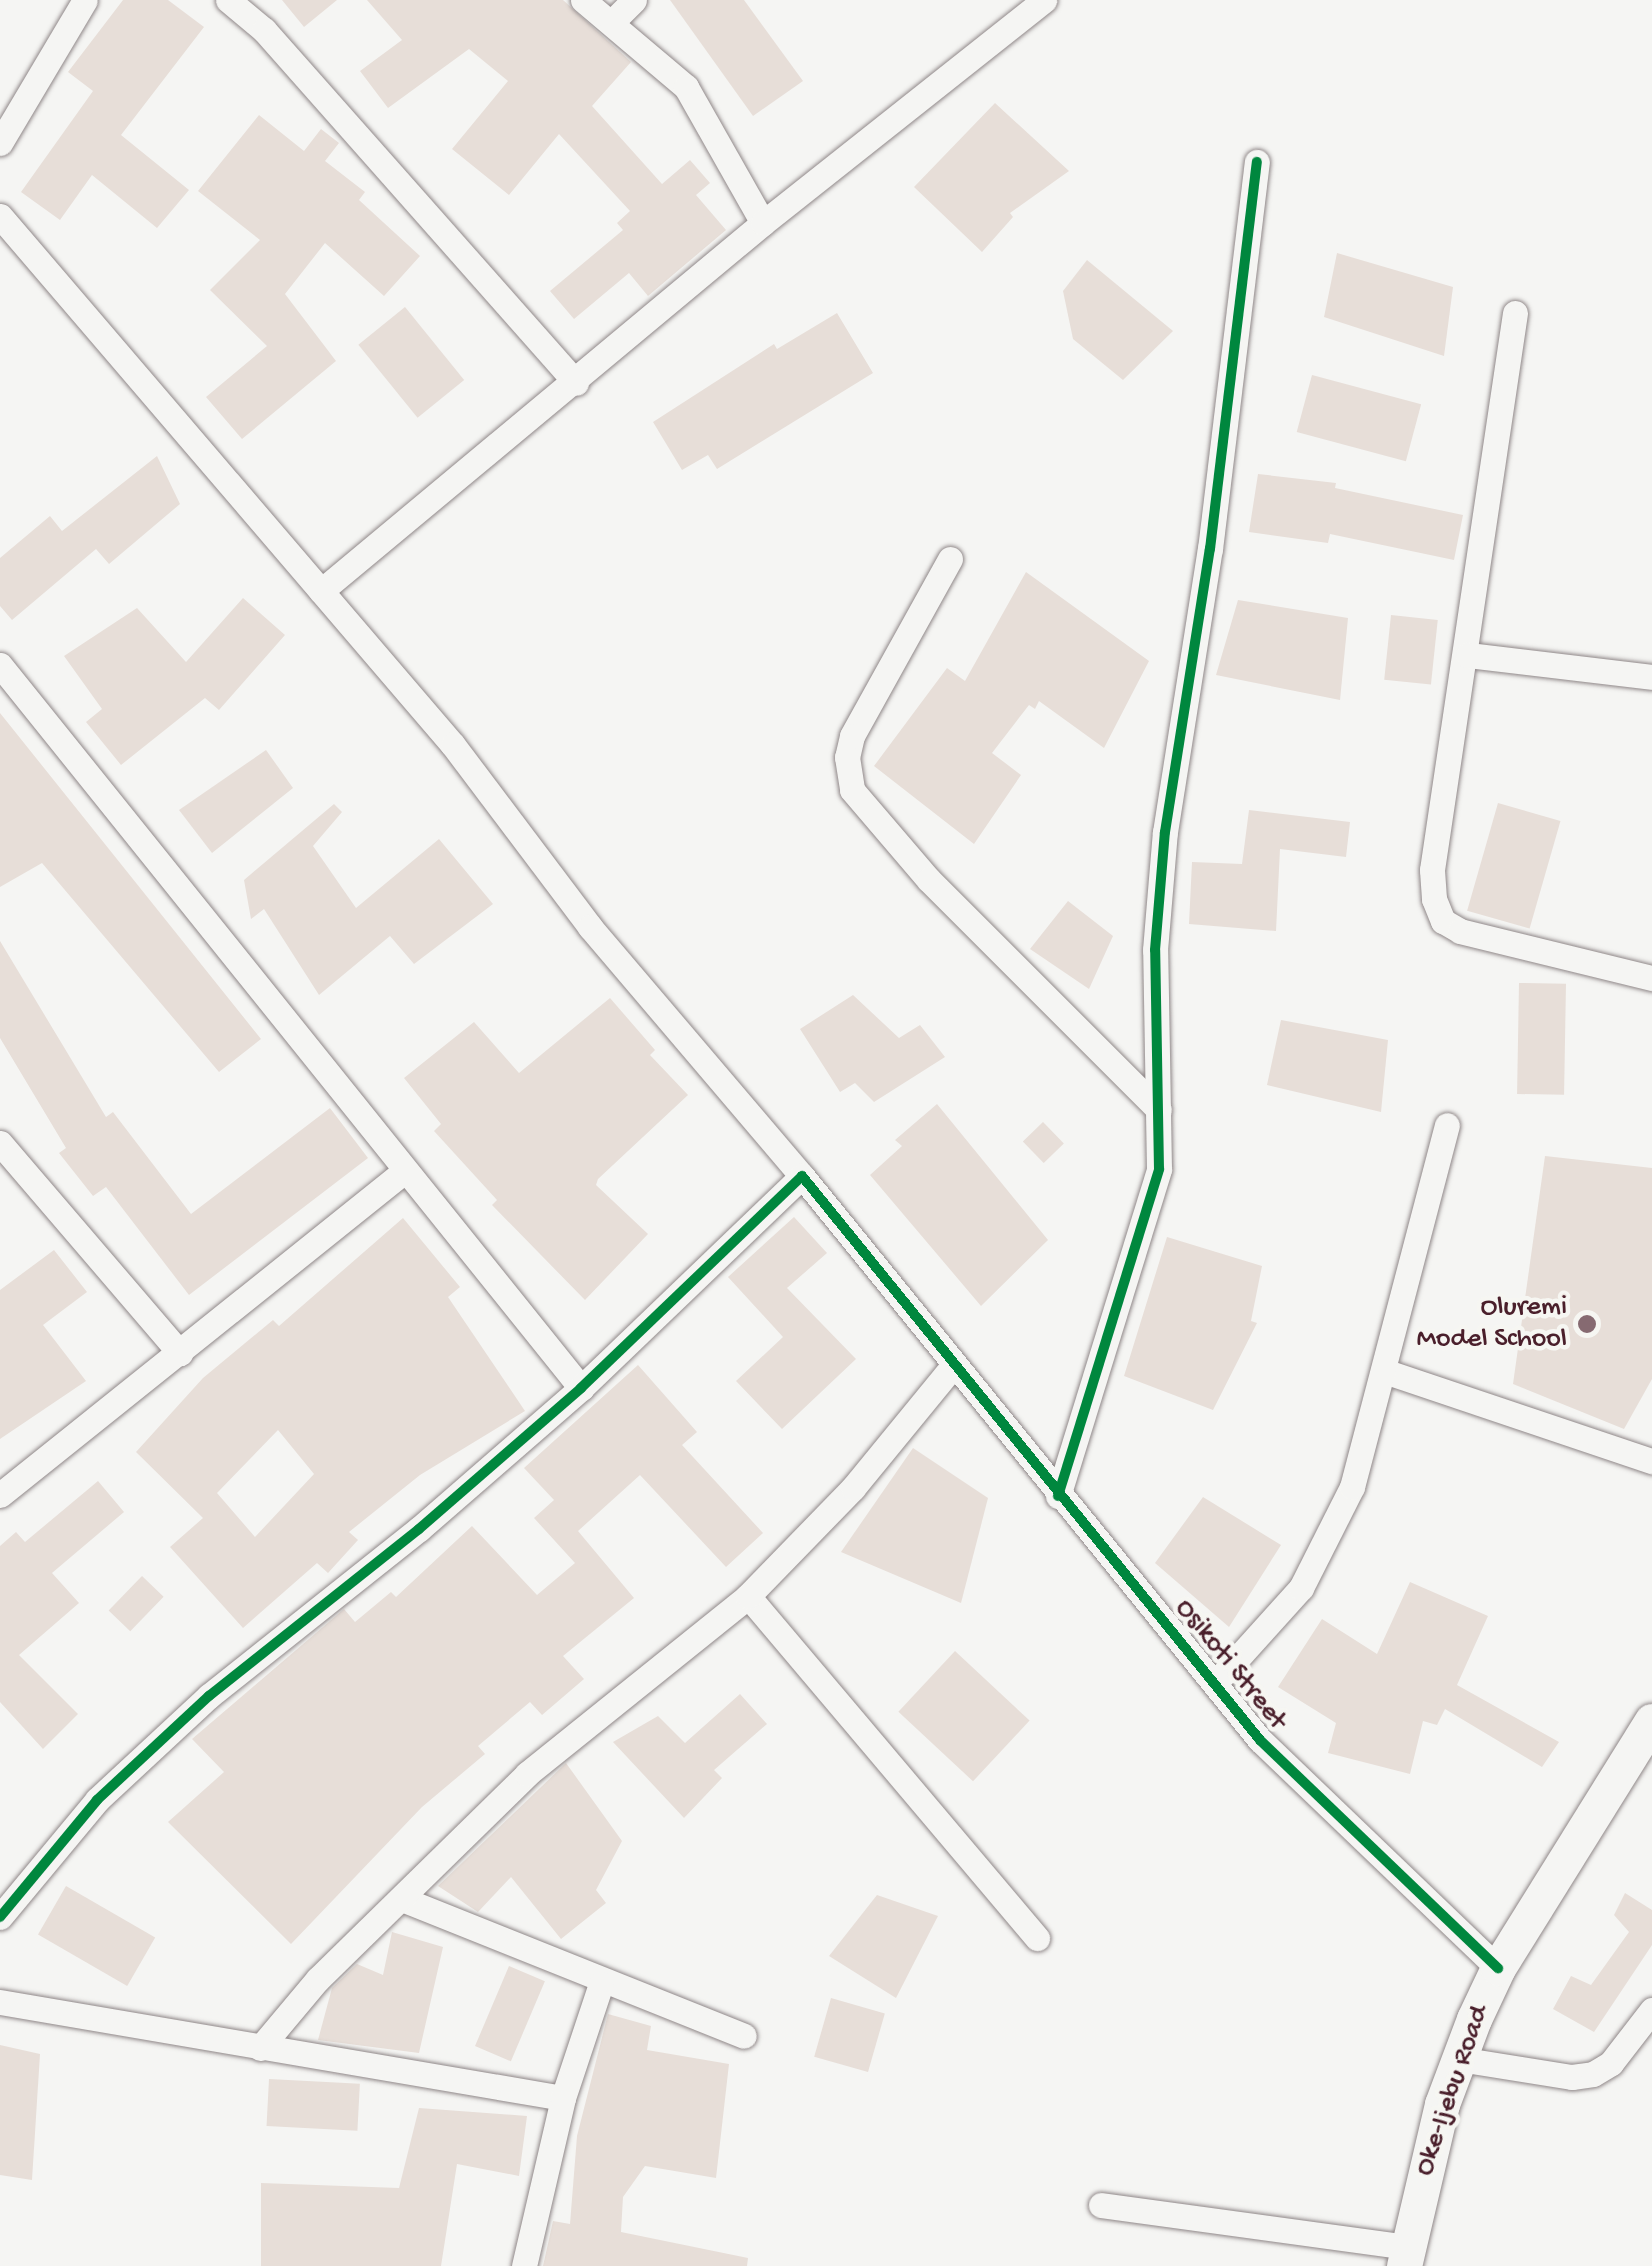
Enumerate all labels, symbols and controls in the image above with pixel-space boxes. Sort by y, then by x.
place label: Oluremi Model School [1417,1291,1567,1357]
marker: Oluremi Model School [1576,1313,1598,1335]
street label: Osikoti Street [1167,1593,1293,1737]
street label: Oke-Ijebu Road [1408,2002,1498,2180]

